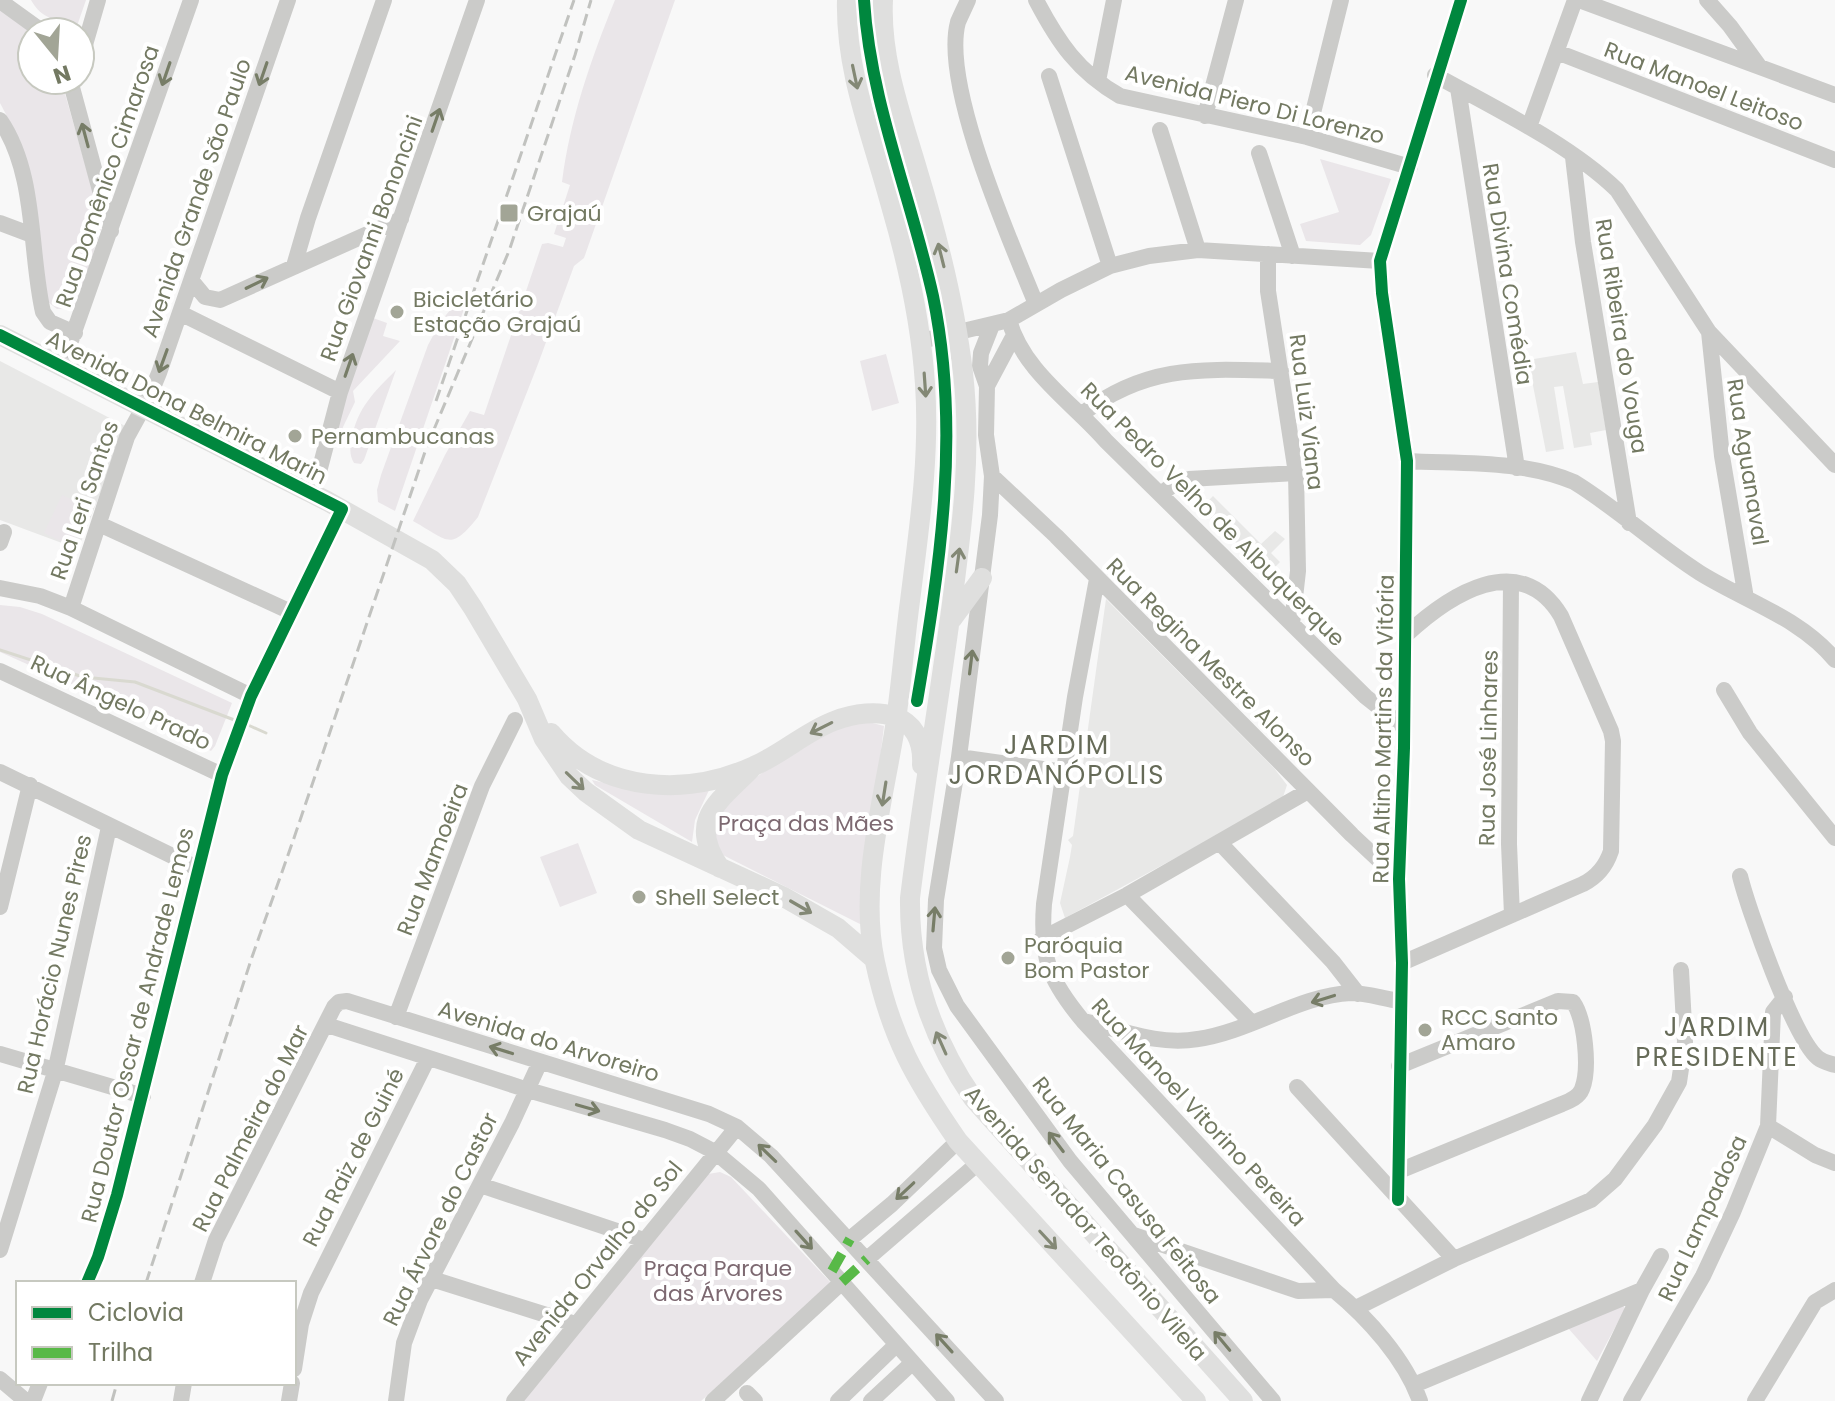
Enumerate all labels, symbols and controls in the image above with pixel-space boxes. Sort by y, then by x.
north arrow [16,16,96,96]
street label: Rua Manoel Leitoso [1600,34,1808,139]
street label: Rua Domênico Cimarosa [48,41,167,311]
street label: Avenida Grande São Paulo [134,54,259,342]
text: N [49,57,75,92]
street label: Avenida Piero Di Lorenzo [1122,57,1388,152]
one-way arrow [157,61,172,86]
one-way arrow [254,61,269,86]
one-way arrow [848,64,863,90]
one-way arrow [430,107,445,132]
street label: Rua Giovanni Bononcini [313,111,430,365]
one-way arrow [77,122,92,148]
street label: Rua Divina Comédia [1475,161,1540,387]
place label: Grajaú [527,198,602,229]
marker: Grajaú [498,202,520,224]
street label: Rua Ribeira do Vouga [1588,216,1655,456]
one-way arrow [933,242,948,268]
one-way arrow [245,275,269,290]
place label: Bicicletário Estação Grajaú [413,284,581,340]
marker: Bicicletário Estação Grajaú [388,303,406,321]
street label: Avenida Dona Belmira Marin [41,323,333,492]
street label: Rua Luiz Viana [1282,332,1331,492]
one-way arrow [155,349,169,373]
one-way arrow [343,352,358,377]
one-way arrow [918,371,933,398]
street label: Rua Pedro Velho de Albuquerque [1074,375,1352,653]
street label: Rua Aguanaval [1719,376,1776,548]
street label: Rua Leri Santos [43,417,126,584]
place label: Pernambucanas [311,421,495,452]
marker: Pernambucanas [286,427,304,445]
one-way arrow [951,548,966,573]
street label: Rua Regina Mestre Alonso [1099,551,1322,774]
street label: Rua Altino Martins da Vitória [1365,574,1402,884]
street label: Rua Ângelo Prado [26,647,216,758]
one-way arrow [964,650,979,675]
street label: Rua José Linhares [1471,650,1506,846]
one-way arrow [810,720,834,736]
district label: JARDIM JORDANÓPOLIS [948,727,1166,793]
one-way arrow [565,771,584,790]
street label: Rua Mamoeira [389,779,476,940]
one-way arrow [876,781,891,806]
park label: Praça das Mães [718,808,894,839]
street label: Rua Doutor Oscar de Andrade Lemos [73,824,202,1226]
street label: Rua Horácio Nunes Pires [10,831,99,1097]
place label: Shell Select [655,882,779,913]
marker: Shell Select [630,888,648,906]
one-way arrow [789,899,812,915]
one-way arrow [927,906,942,933]
place label: Paróquia Bom Pastor [1024,930,1150,986]
marker: Paróquia Bom Pastor [999,949,1017,967]
street label: Rua Manoel Vitorino Pereira [1084,991,1313,1233]
one-way arrow [1311,992,1337,1007]
street label: Avenida do Arvoreiro [434,993,663,1090]
place label: RCC Santo Amaro [1441,1002,1558,1058]
district label: JARDIM PRESIDENTE [1635,1009,1799,1075]
street label: Rua Palmeira do Mar [185,1019,316,1237]
marker: RCC Santo Amaro [1416,1021,1434,1039]
one-way arrow [932,1031,947,1056]
one-way arrow [489,1041,514,1056]
street label: Rua Raiz de Guiné [295,1063,412,1252]
street label: Rua Maria Casusa Feitosa [1025,1070,1228,1311]
street label: Avenida Senador Teotônio Vilela [957,1079,1214,1368]
one-way arrow [575,1101,601,1116]
street label: Rua Árvore do Castor [375,1107,506,1331]
street label: Rua Lampadosa [1650,1130,1755,1306]
one-way arrow [1047,1132,1064,1153]
one-way arrow [757,1143,777,1162]
street label: Avenida Orvalho do Sol [505,1154,690,1372]
one-way arrow [896,1182,916,1200]
one-way arrow [795,1229,813,1249]
one-way arrow [1039,1230,1058,1250]
park label: Praça Parque das Árvores [644,1253,792,1309]
legend [16,1281,296,1385]
text: Ciclovia [88,1296,184,1329]
one-way arrow [1213,1332,1231,1352]
one-way arrow [935,1333,954,1353]
text: Trilha [88,1336,153,1369]

